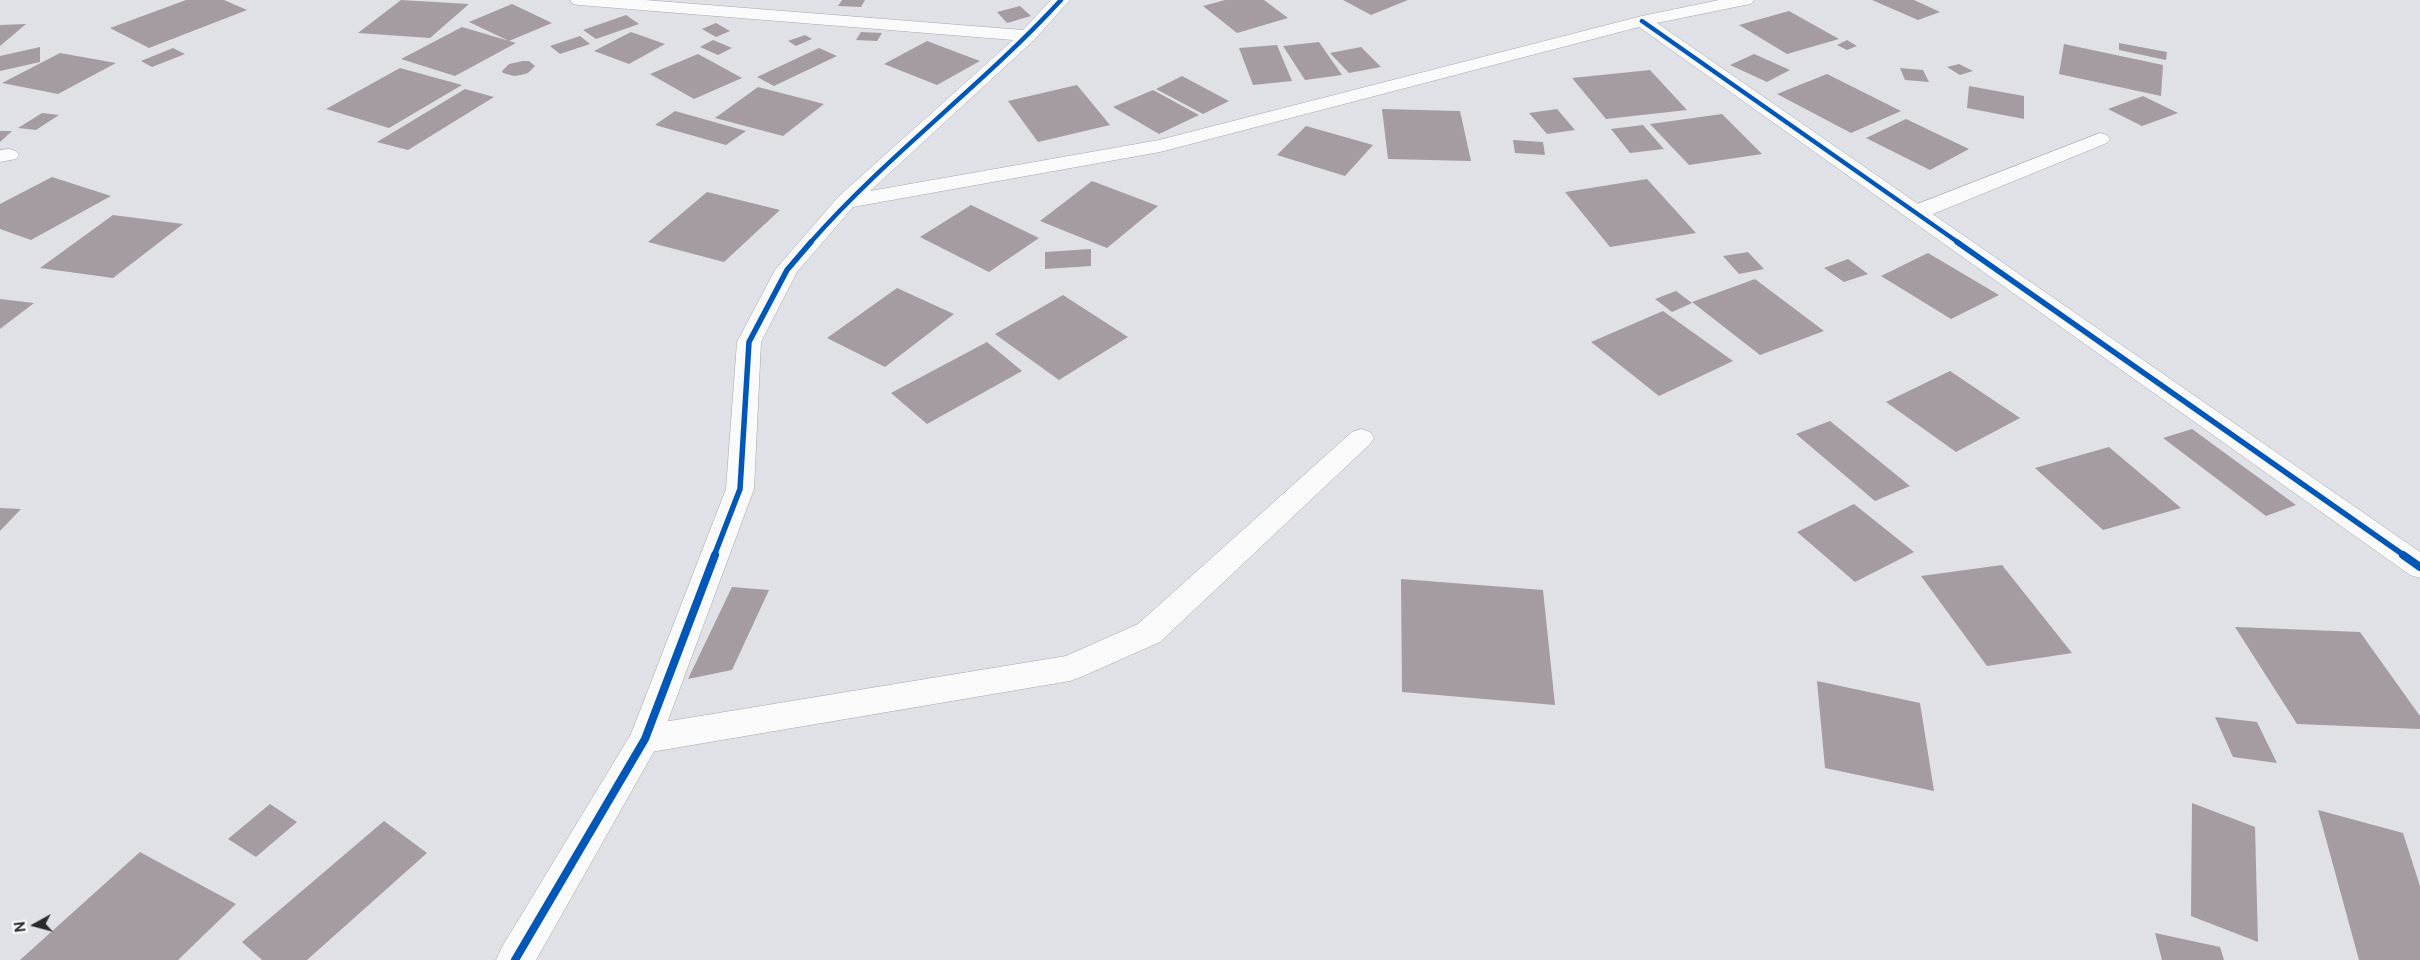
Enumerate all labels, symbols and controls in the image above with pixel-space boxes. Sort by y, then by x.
north arrow [10,900,60,950]
text: N [12,920,29,933]

